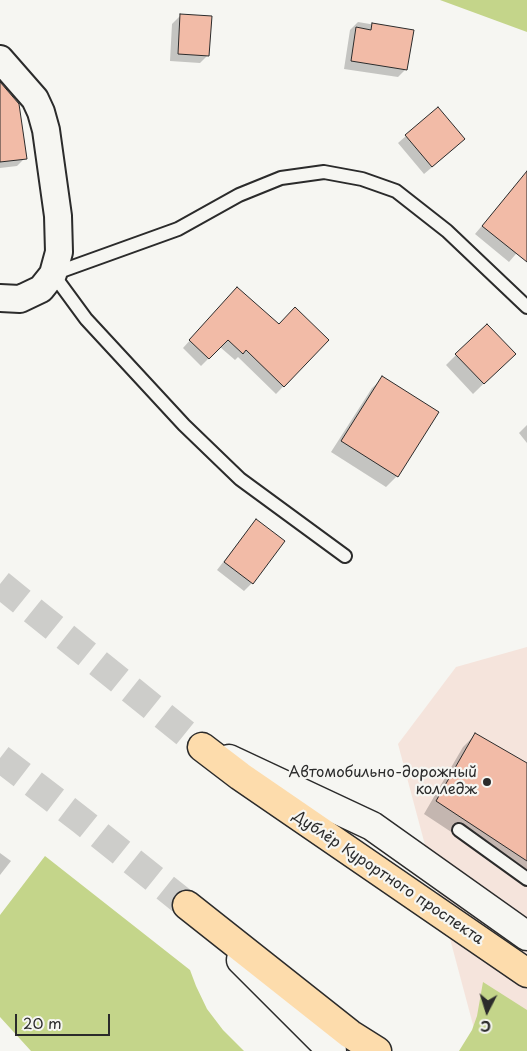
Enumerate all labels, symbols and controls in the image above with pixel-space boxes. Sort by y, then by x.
place label: Автомобильно-дорожный колледж [288,764,477,799]
marker: Автомобильно-дорожный колледж [481,776,493,788]
street label: Дублёр Курортного проспекта [289,807,487,949]
north arrow [462,986,512,1036]
scale bar [18,1004,112,1036]
text: 20 m [23,1011,62,1034]
text: С [479,1016,492,1037]

